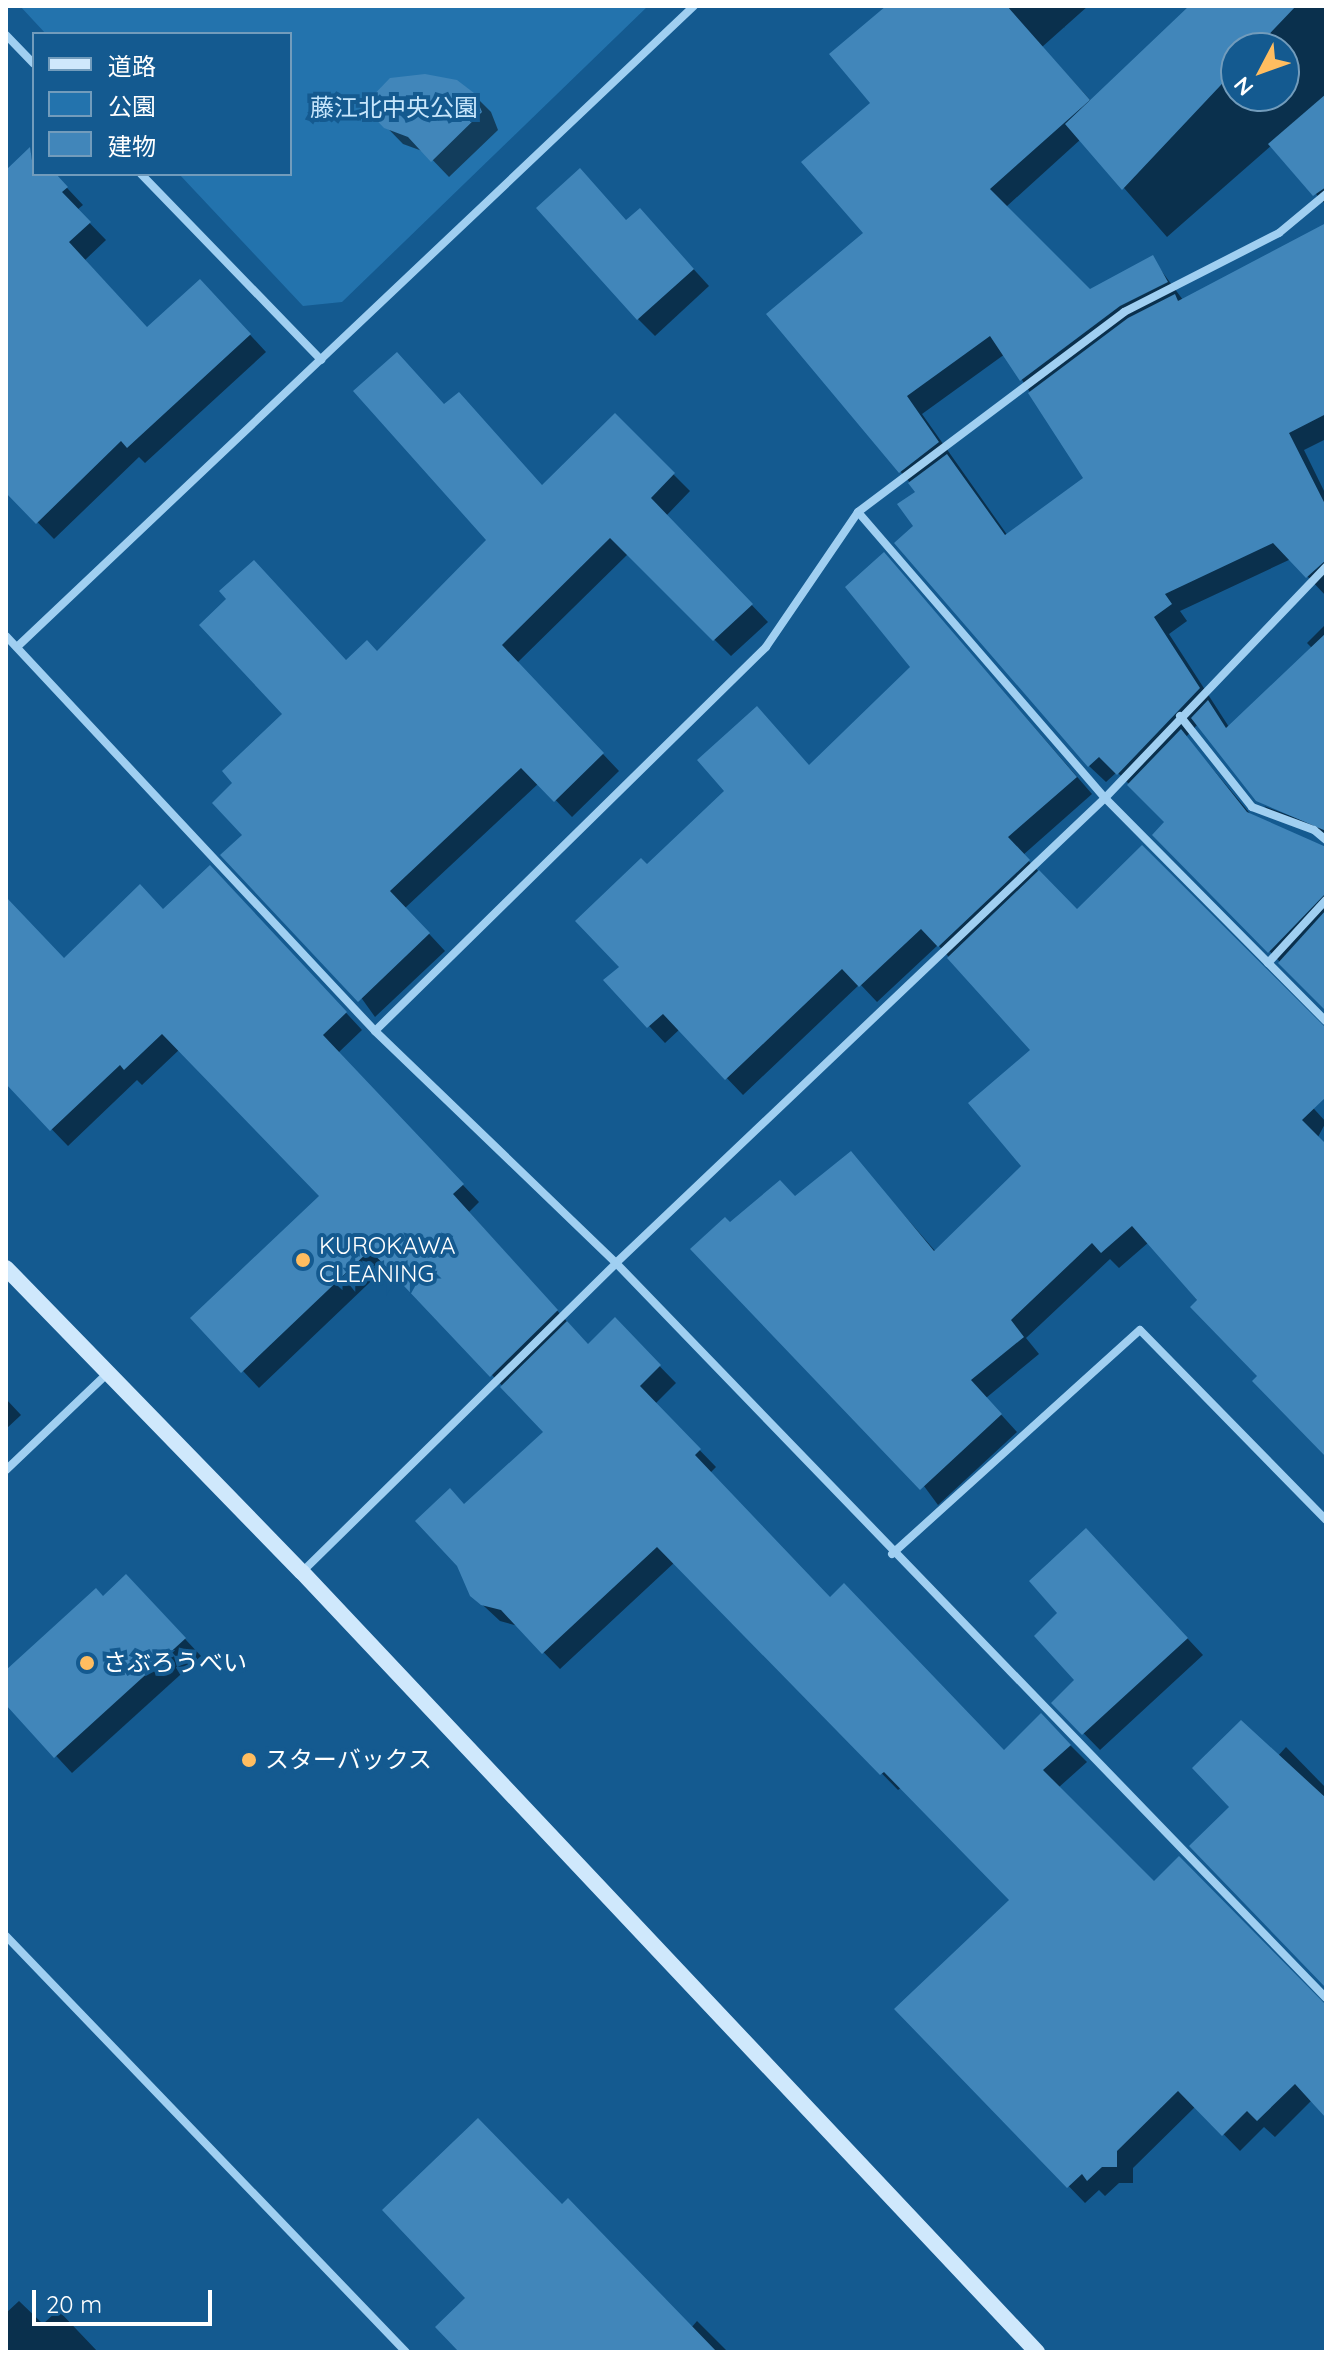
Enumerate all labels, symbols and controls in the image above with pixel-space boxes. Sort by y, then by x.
legend [32,32,292,176]
north arrow [1220,32,1300,112]
text: 道路 [108,51,156,81]
text: N [1228,71,1259,102]
text: 公園 [108,91,156,121]
park label: 藤江北中央公園 [310,94,478,122]
text: 建物 [108,131,156,161]
place label: KUROKAWA CLEANING [319,1232,456,1288]
marker: KUROKAWA CLEANING [294,1251,312,1269]
place label: さぶろうべい [103,1649,247,1677]
marker: さぶろうべい [78,1654,96,1672]
place label: スターバックス [265,1746,433,1774]
marker: スターバックス [240,1751,258,1769]
scale bar [36,2274,216,2324]
text: 20 m [46,2289,102,2319]

